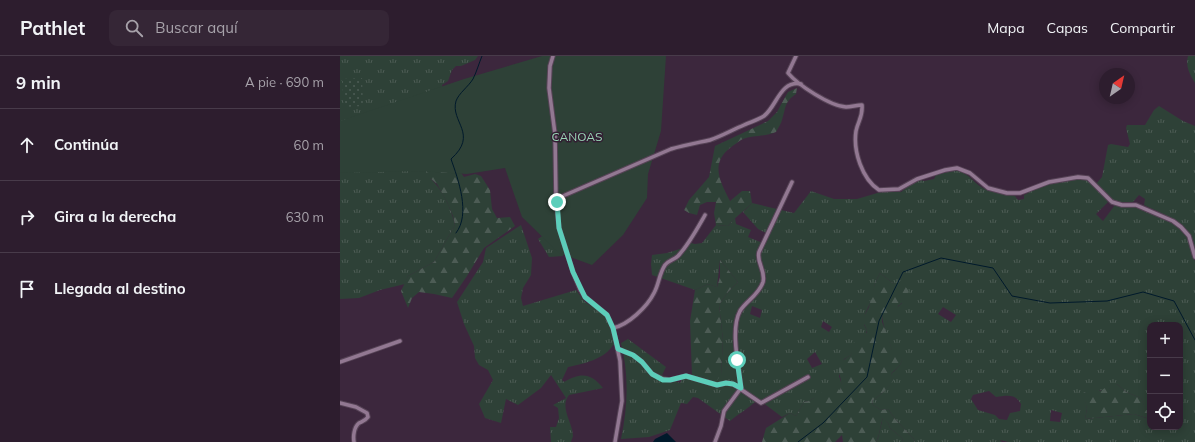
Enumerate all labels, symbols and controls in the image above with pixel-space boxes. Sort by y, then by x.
search box [109,10,389,46]
text: Pathlet [20,16,85,40]
icon: search [123,17,145,39]
text: Buscar aquí [155,18,237,37]
text: Mapa [987,19,1025,37]
text: Capas [1047,19,1088,37]
text: Compartir [1110,19,1175,37]
north arrow [1099,68,1135,104]
text: 9 min [16,72,61,93]
text: A pie · 690 m [245,74,324,90]
park label: CANOAS [551,129,603,144]
icon: ahead [16,134,38,156]
text: Continúa [54,135,119,154]
text: 60 m [294,137,324,153]
route end [548,193,566,211]
icon: right [16,206,38,228]
text: Gira a la derecha [54,207,176,226]
text: 630 m [286,209,324,225]
icon: arrive [16,278,38,300]
text: Llegada al destino [54,279,186,298]
map controls [1147,322,1183,430]
button: + [1147,322,1183,358]
route start [728,351,746,369]
button: − [1147,358,1183,394]
button: locate [1147,394,1183,430]

